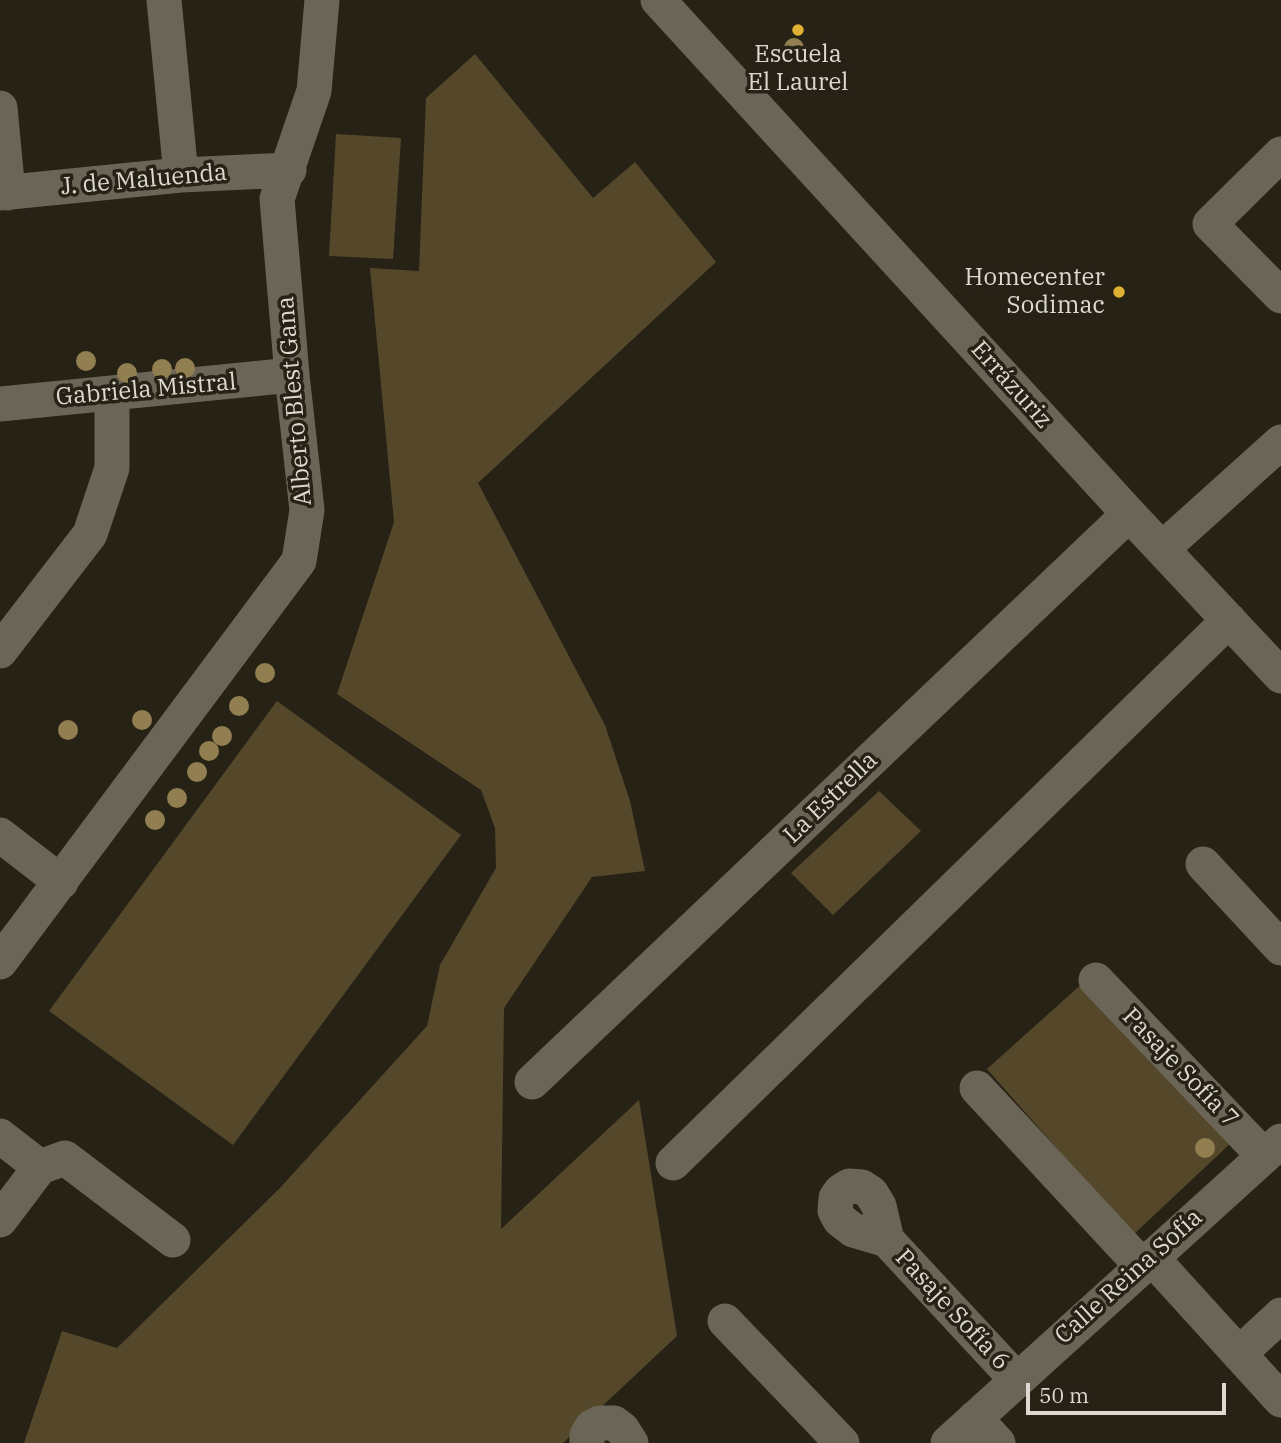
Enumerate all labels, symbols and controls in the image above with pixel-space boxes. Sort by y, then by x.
marker: Escuela El Laurel [790,22,806,38]
place label: Escuela El Laurel [748,41,848,97]
street label: J. de Maluenda [60,158,228,202]
place label: Homecenter Sodimac [965,264,1105,320]
marker: Homecenter Sodimac [1111,284,1127,300]
street label: Alberto Blest Gana [271,295,319,507]
street label: Errázuriz [964,336,1058,434]
street label: Gabriela Mistral [55,368,237,412]
street label: La Estrella [778,746,884,850]
street label: Pasaje Sofía 7 [1116,1002,1244,1134]
street label: Calle Reina Sofía [1050,1203,1208,1351]
street label: Pasaje Sofía 6 [889,1244,1015,1376]
scale bar [1029,1370,1228,1414]
text: 50 m [1039,1381,1089,1409]

